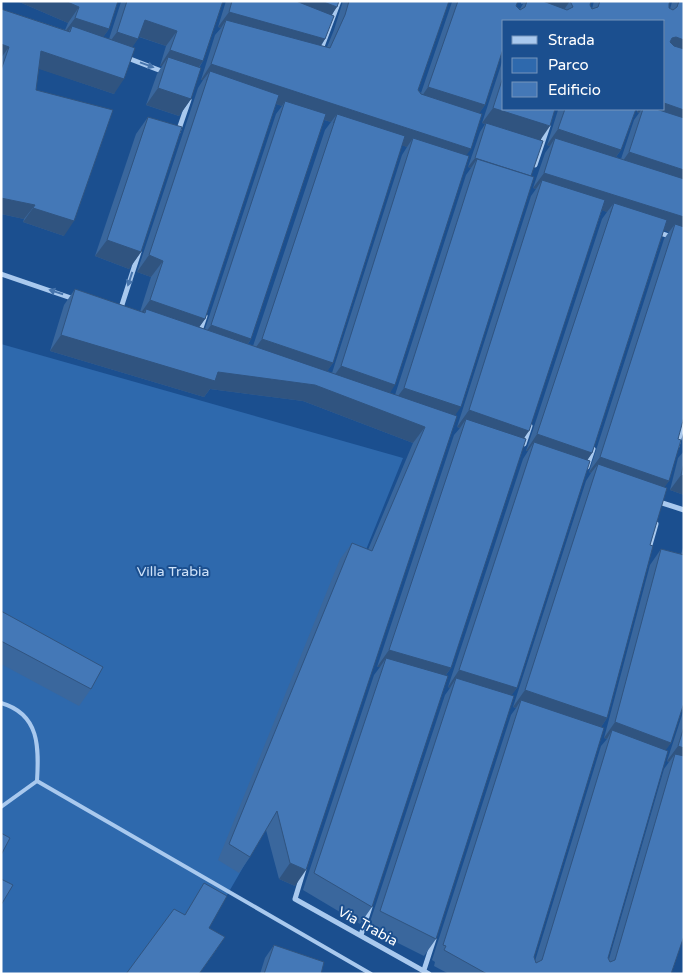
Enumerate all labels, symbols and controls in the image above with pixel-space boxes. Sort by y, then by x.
legend [502,20,665,110]
text: Strada [548,31,595,49]
text: Parco [548,56,589,74]
one-way arrow [140,61,155,69]
text: Edificio [548,81,601,99]
one-way arrow [126,271,133,286]
one-way arrow [48,288,63,296]
park label: Villa Trabia [137,563,209,580]
street label: Via Trabia [335,903,401,950]

